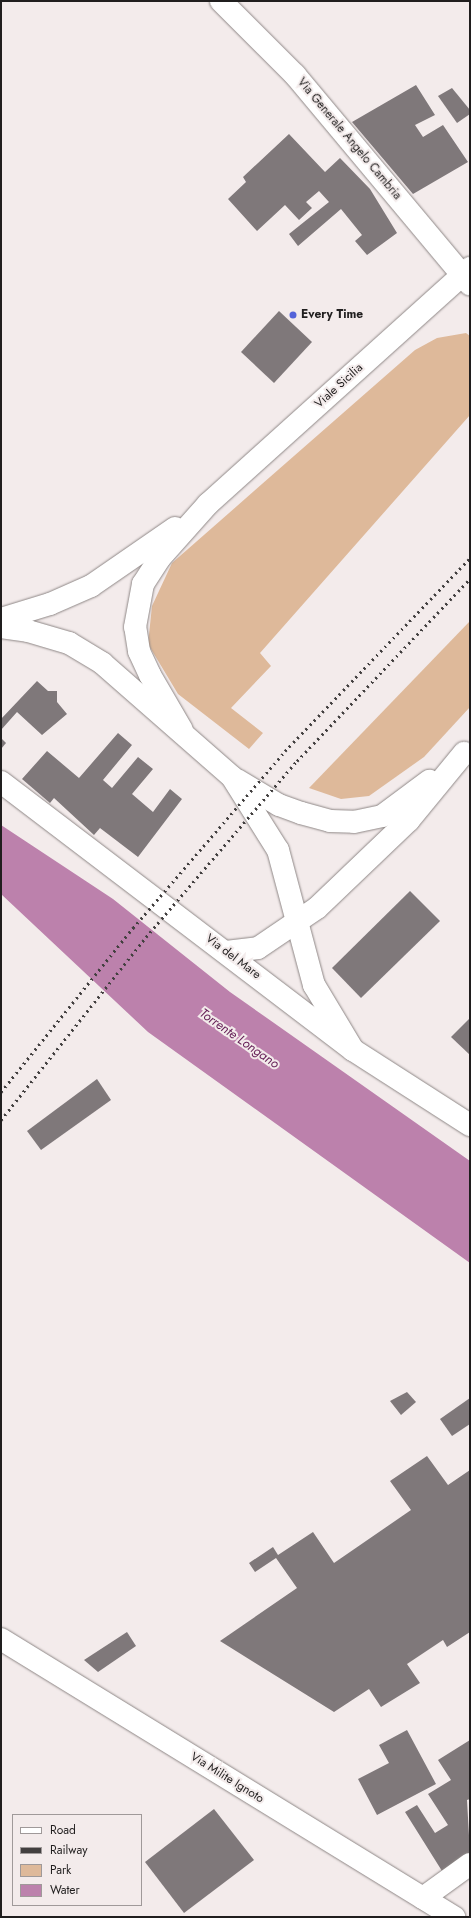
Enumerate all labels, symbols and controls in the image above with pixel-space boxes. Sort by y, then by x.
street label: Via Generale Angelo Cambria [294,75,404,203]
place label: Every Time [301,308,363,322]
marker: Every Time [288,310,298,320]
street label: Viale Sicilia [312,361,366,411]
street label: Via del Mare [203,932,263,982]
water label: Torrente Longano [196,1006,282,1072]
street label: Via Milite Ignoto [188,1750,266,1806]
legend [12,1814,142,1906]
text: Road [50,1821,76,1839]
text: Railway [50,1841,88,1859]
text: Park [50,1861,71,1879]
text: Water [50,1881,80,1899]

